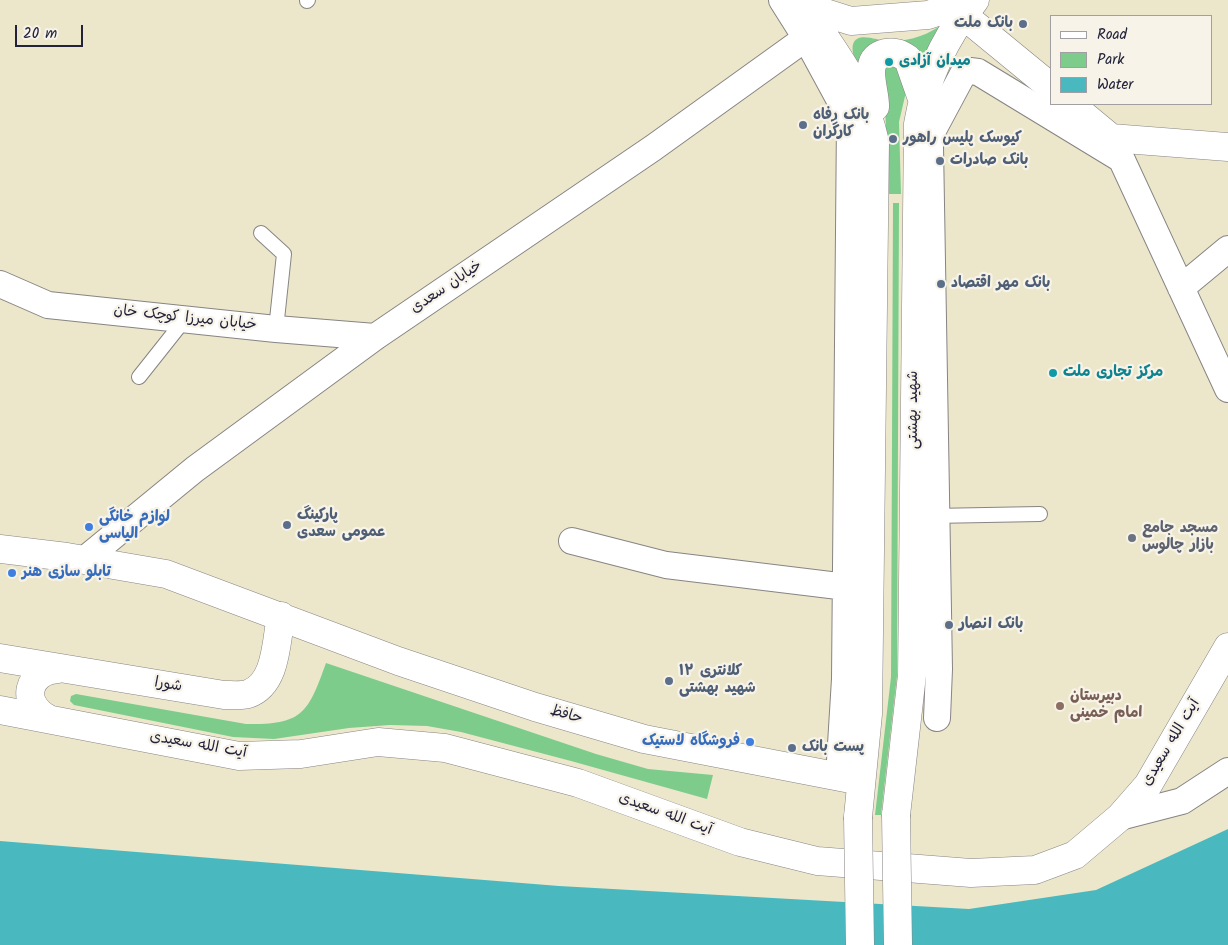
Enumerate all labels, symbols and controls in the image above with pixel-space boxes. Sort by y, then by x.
scale bar [18,15,85,47]
place label: بانک ملت [954,15,1013,33]
legend [1050,15,1213,105]
marker: بانک ملت [1017,18,1029,30]
text: 20 m [23,22,57,46]
text: Road [1097,23,1127,47]
text: Park [1097,48,1124,72]
place label: میدان آزادی [899,53,971,71]
marker: میدان آزادی [883,56,895,68]
text: Water [1097,73,1133,97]
place label: بانک رفاه کارگران [813,107,869,142]
marker: بانک رفاه کارگران [797,119,809,131]
place label: کیوسک پلیس راهور [903,130,1022,148]
marker: کیوسک پلیس راهور [887,133,899,145]
place label: بانک صادرات [950,152,1028,170]
marker: بانک صادرات [934,155,946,167]
street label: خیابان سعدی [408,258,486,318]
place label: بانک مهر اقتصاد [951,275,1050,293]
marker: بانک مهر اقتصاد [935,278,947,290]
street label: خیابان میرزا کوچک خان [113,303,257,335]
place label: مرکز تجاری ملت [1063,364,1163,382]
marker: مرکز تجاری ملت [1047,367,1059,379]
street label: شهید بهشتی [905,371,923,449]
place label: پارکینگ عمومی سعدی [297,507,386,542]
place label: لوازم خانگی الیاسی [99,509,170,544]
marker: پارکینگ عمومی سعدی [281,519,293,531]
place label: مسجد جامع بازار چالوس [1142,520,1218,555]
marker: لوازم خانگی الیاسی [83,521,95,533]
marker: مسجد جامع بازار چالوس [1126,532,1138,544]
place label: تابلو سازی هنر [22,564,111,582]
marker: تابلو سازی هنر [6,567,18,579]
place label: بانک انصار [959,616,1023,634]
marker: بانک انصار [943,619,955,631]
place label: کلانتری ۱۲ شهید بهشتی [679,663,756,698]
street label: شورا [153,675,183,697]
marker: کلانتری ۱۲ شهید بهشتی [663,675,675,687]
place label: دبیرستان امام خمینی [1070,688,1142,723]
street label: آیت الله سعیدی [1139,696,1205,790]
marker: دبیرستان امام خمینی [1054,700,1066,712]
street label: حافظ [548,703,584,729]
street label: آیت الله سعیدی [148,729,248,763]
place label: فروشگاه لاستیک [642,733,740,751]
marker: فروشگاه لاستیک [744,736,756,748]
place label: پست بانک [802,739,864,757]
marker: پست بانک [786,742,798,754]
street label: آیت الله سعیدی [616,790,714,840]

